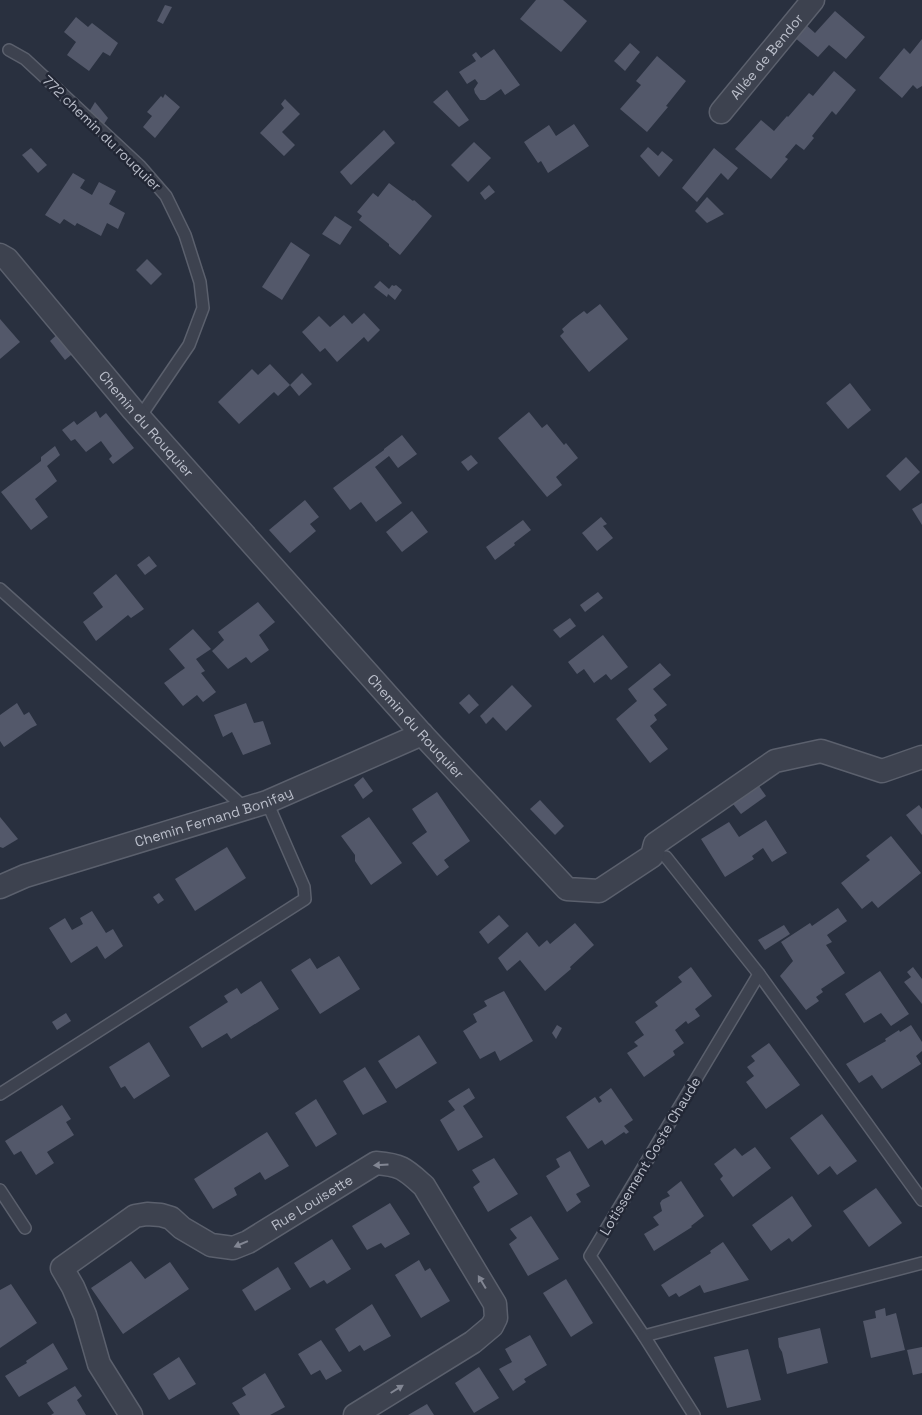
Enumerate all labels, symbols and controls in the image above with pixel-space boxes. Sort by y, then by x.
street label: Allée de Bendor [726,10,807,103]
street label: 772 chemin du rouquier [39,71,165,195]
street label: Chemin du Rouquier [95,367,198,481]
street label: Chemin du Rouquier [364,670,468,782]
street label: Chemin Fernand Bonifay [133,783,295,851]
street label: Lotissement Coste Chaude [595,1073,705,1239]
one-way arrow [373,1161,389,1169]
street label: Rue Louisette [268,1170,356,1234]
one-way arrow [234,1241,248,1249]
one-way arrow [478,1276,487,1289]
one-way arrow [390,1385,403,1394]

